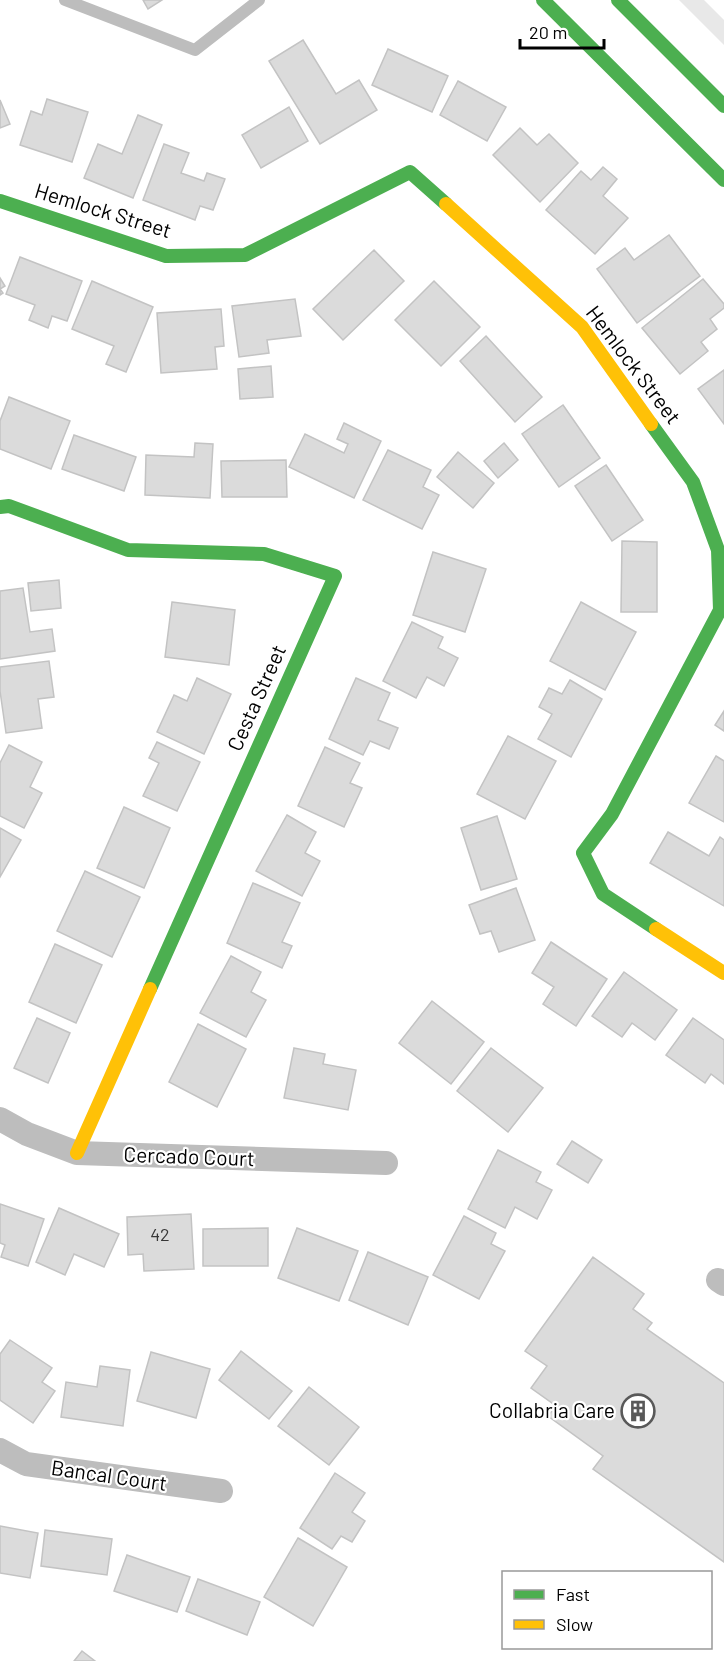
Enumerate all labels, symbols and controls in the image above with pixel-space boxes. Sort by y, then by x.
scale bar [520,12,604,50]
text: 20 m [529,21,567,43]
street label: Hemlock Street [32,177,175,242]
street label: Hemlock Street [582,300,687,428]
street label: Cesta Street [221,640,290,754]
street label: Cercado Court [123,1141,255,1170]
house number: 42 [150,1223,170,1245]
building icon: Collabria Care [620,1393,656,1429]
place label: Collabria Care [489,1397,615,1422]
street label: Bancal Court [50,1454,169,1495]
legend [502,1571,712,1649]
text: Fast [556,1583,590,1605]
text: Slow [556,1613,593,1635]

